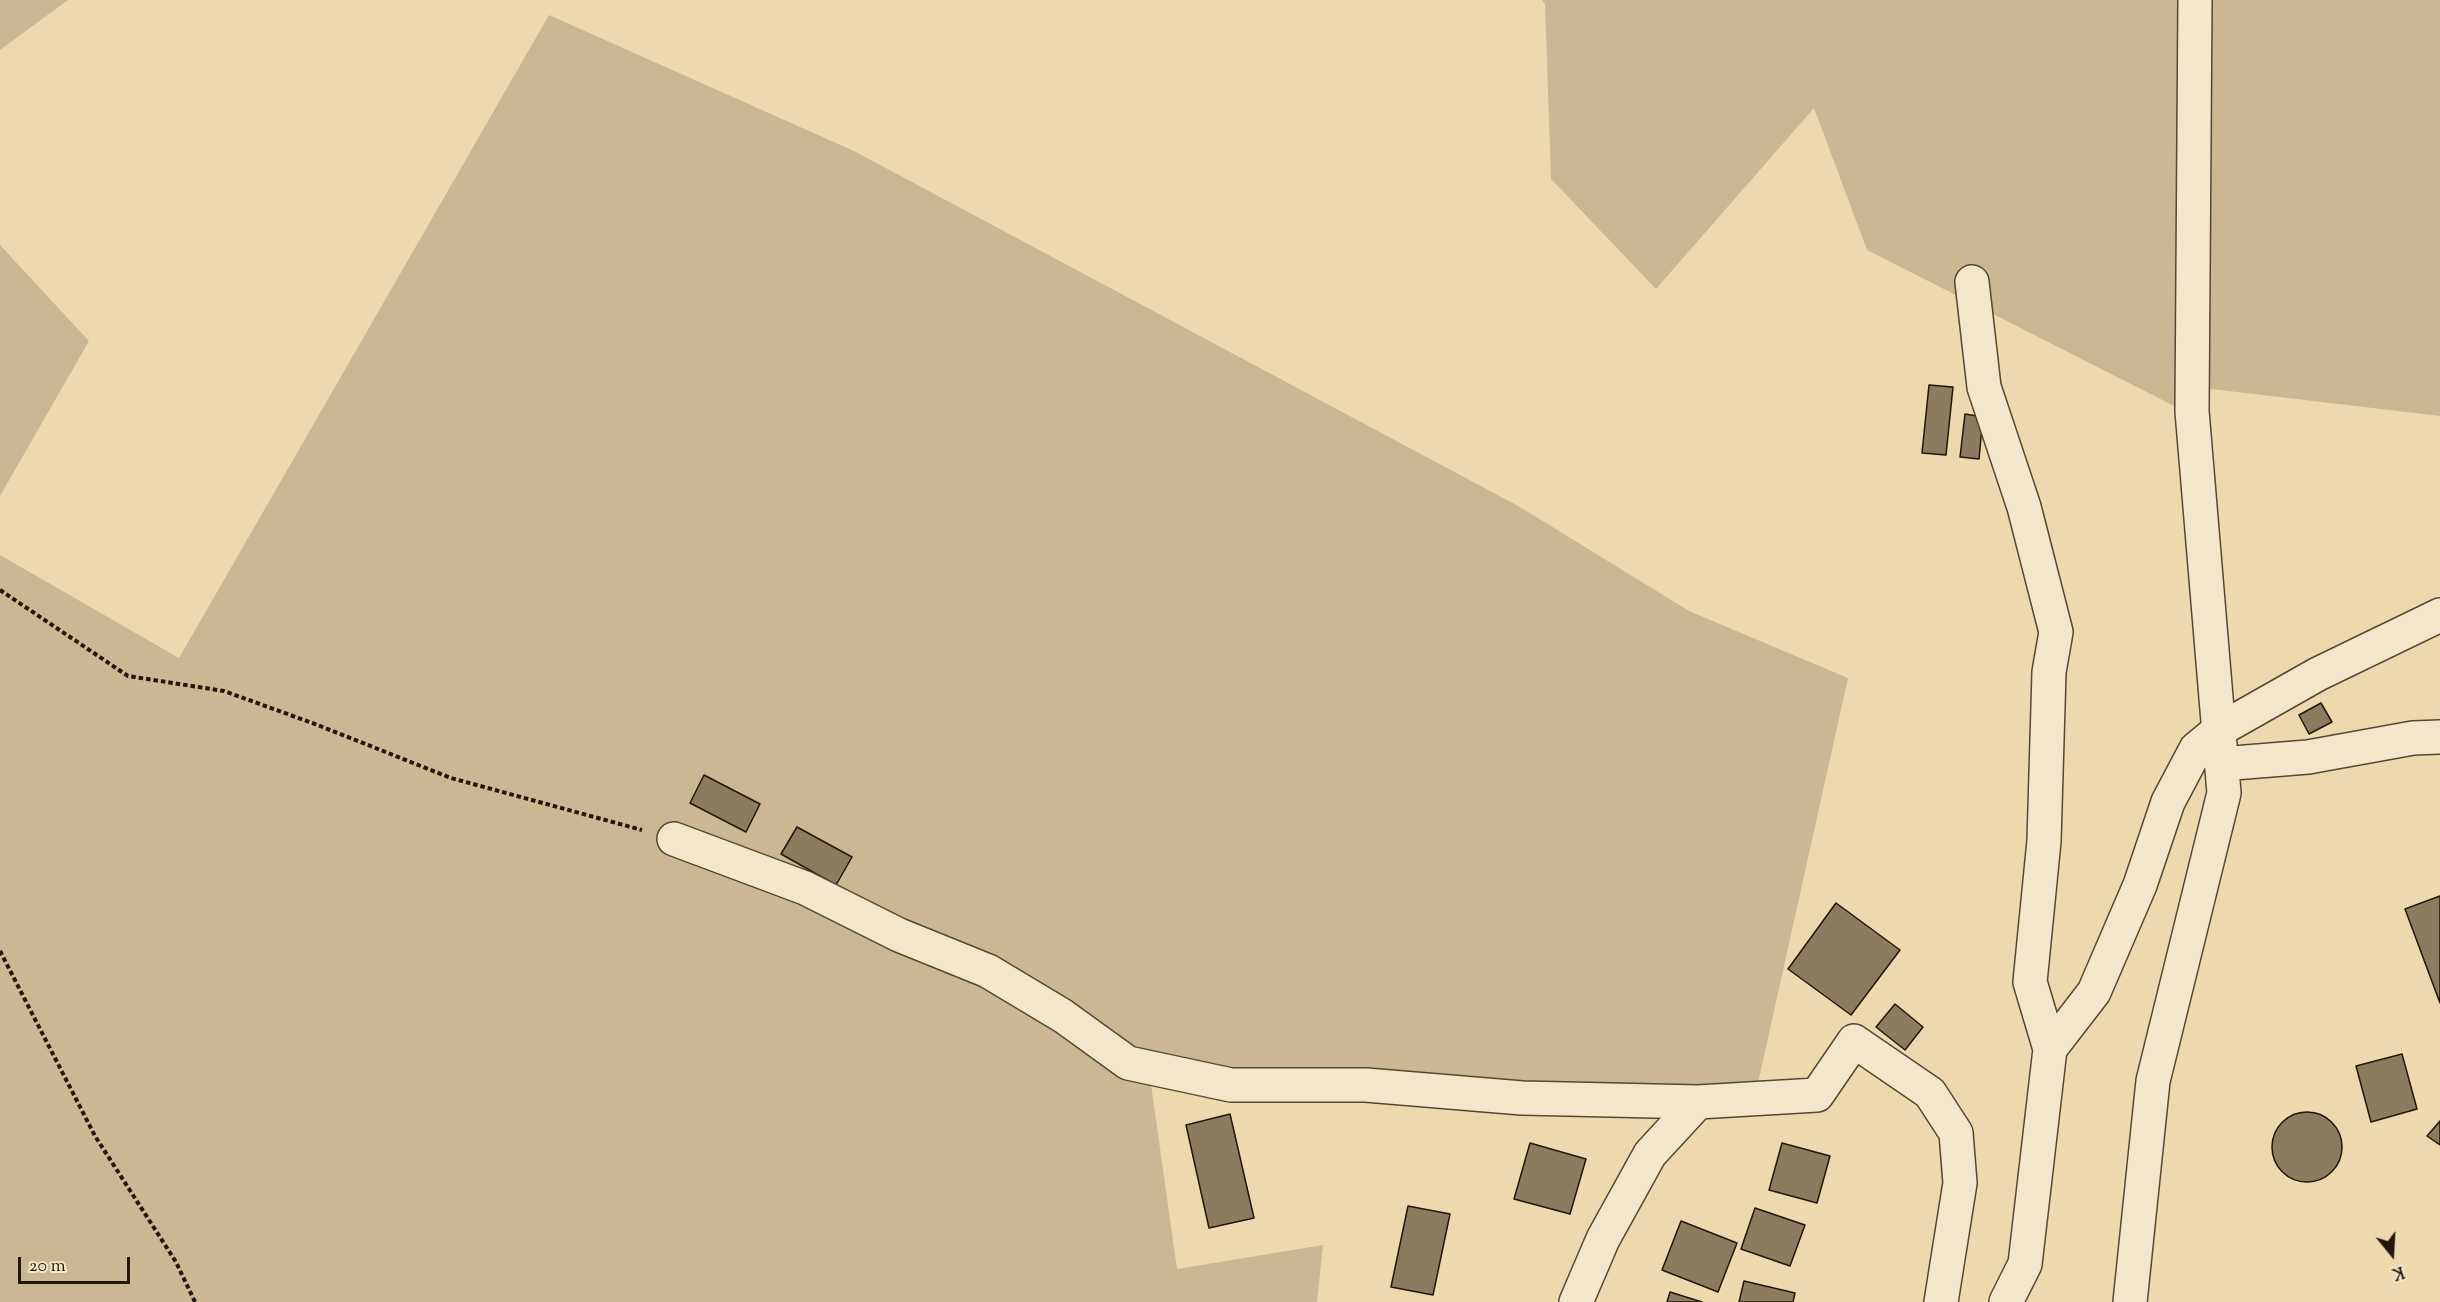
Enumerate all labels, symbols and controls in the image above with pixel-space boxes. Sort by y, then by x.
north arrow [2362,1224,2422,1284]
scale bar [21,1245,134,1283]
text: 20 m [29,1254,66,1280]
text: K [2389,1259,2407,1284]

